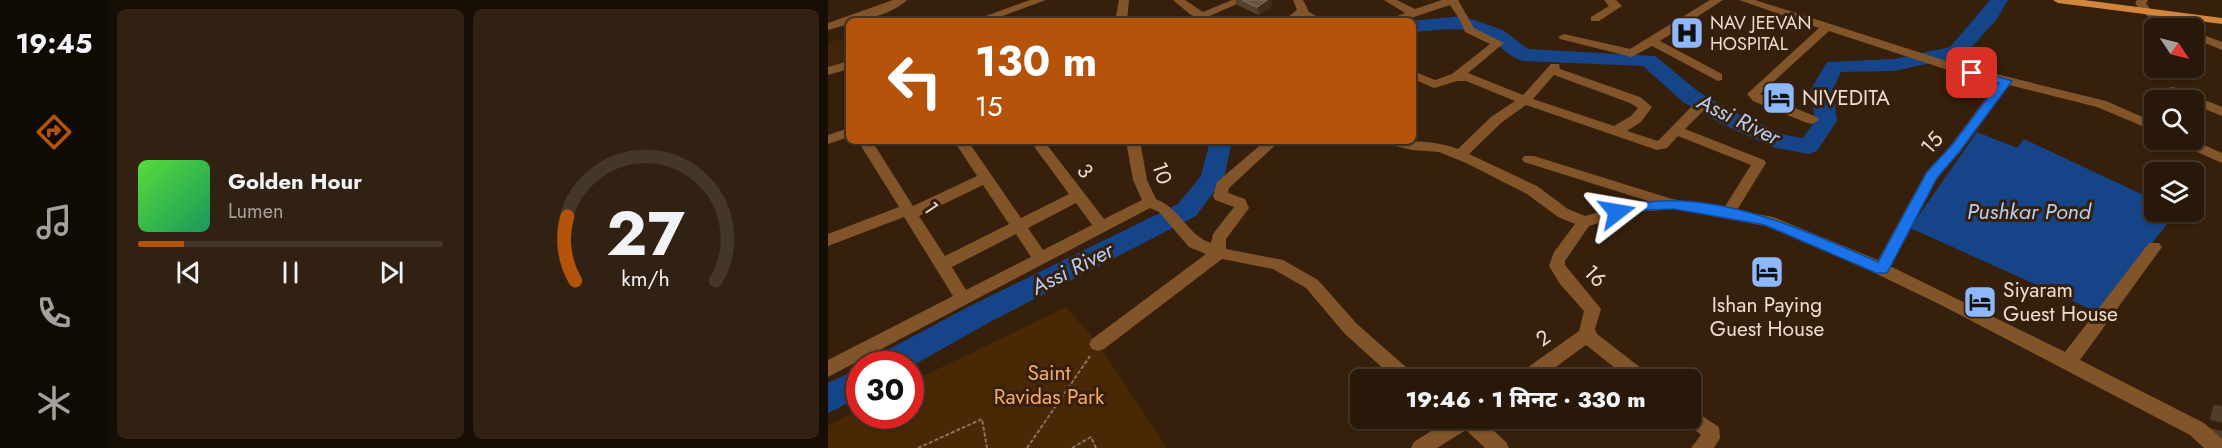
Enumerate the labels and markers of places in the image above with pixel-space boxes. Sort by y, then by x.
place label: NAV JEEVAN HOSPITAL [1710,10,1811,57]
hospital icon: NAV JEEVAN HOSPITAL [1669,15,1705,51]
pin [1946,47,1997,98]
hotel icon: NIVEDITA [1761,80,1797,116]
place label: NIVEDITA [1802,83,1890,113]
hotel icon: Ishan Paying Guest House [1749,254,1785,290]
place label: Siyaram Guest House [2003,275,2118,329]
hotel icon: Siyaram Guest House [1962,284,1998,320]
place label: Ishan Paying Guest House [1710,290,1825,344]

